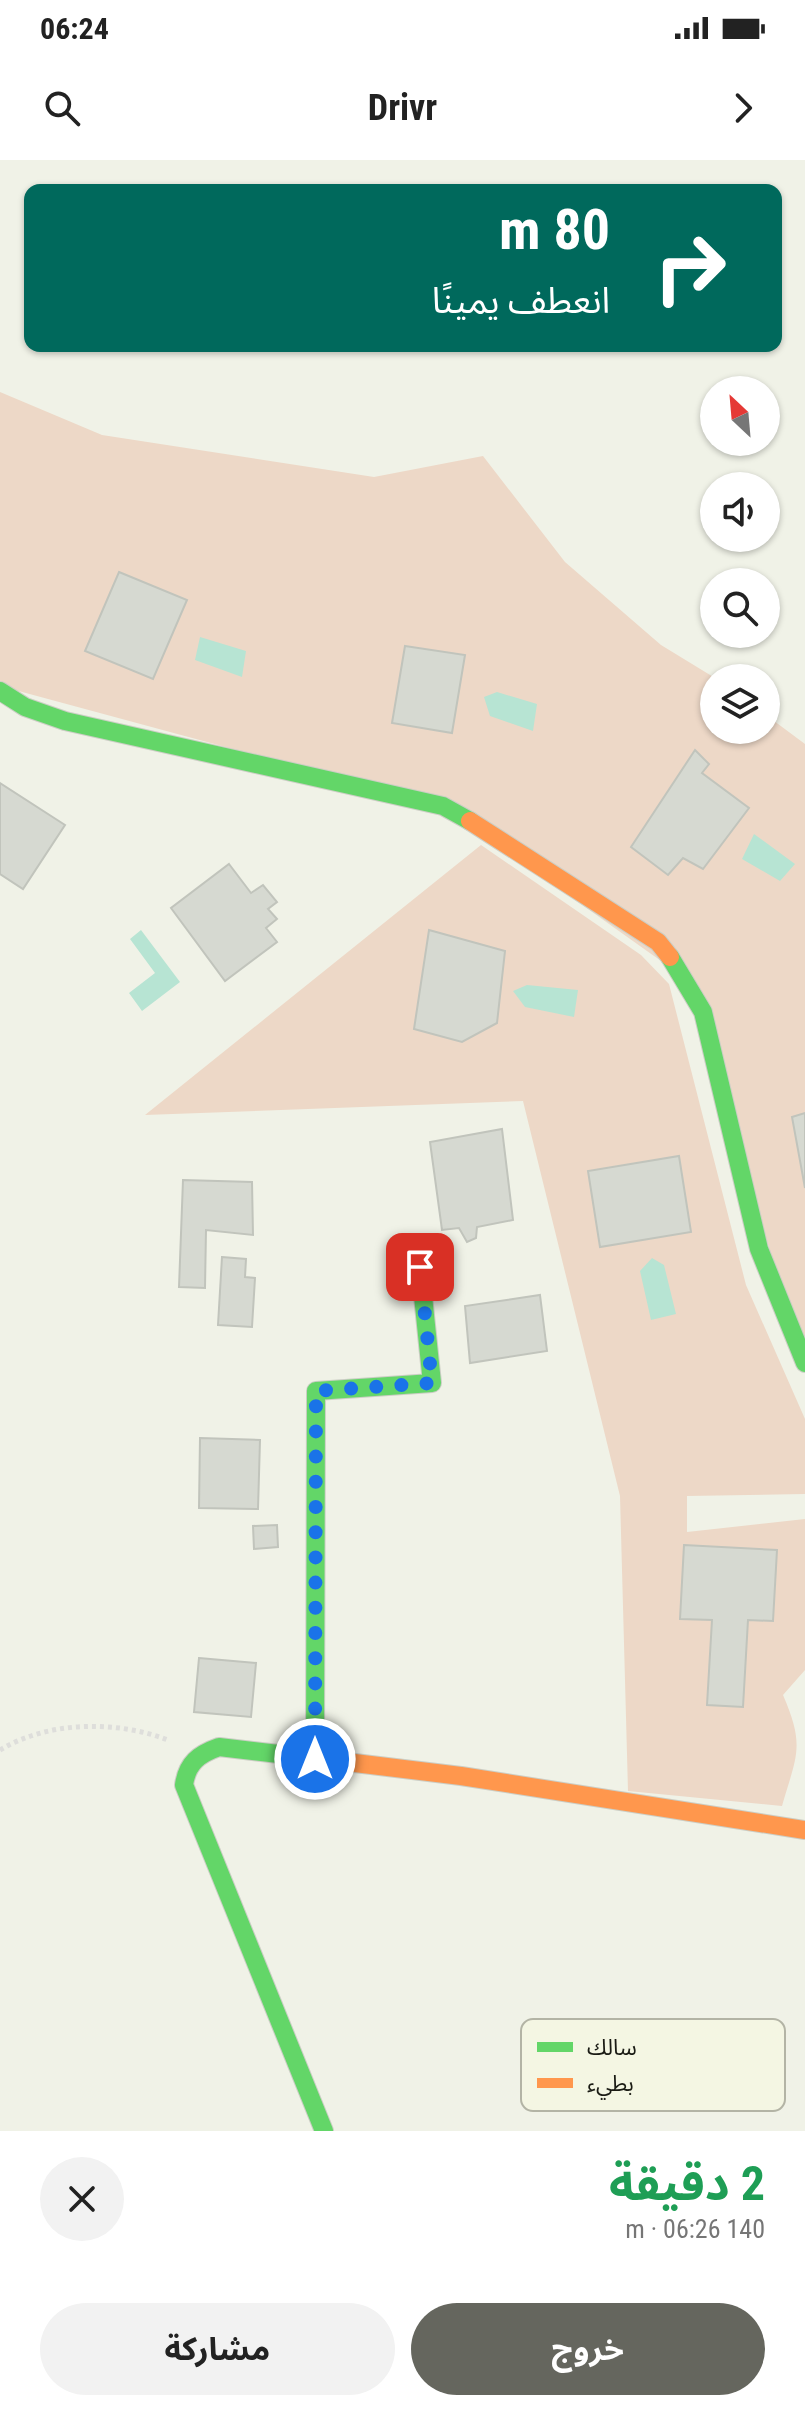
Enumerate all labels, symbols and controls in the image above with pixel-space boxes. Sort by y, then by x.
text: 06:24 [40,11,109,46]
icon: search [40,86,84,130]
icon: forward [721,86,765,130]
text: Drivr [368,87,437,129]
text: 80 m [499,197,610,263]
icon: right [638,216,742,320]
text: انعطف يمينًا [432,280,610,322]
north arrow [700,376,780,456]
map controls [700,376,780,744]
button: sound [700,472,780,552]
button: search [700,568,780,648]
button: layers [700,664,780,744]
pin [386,1233,454,1301]
icon: arrive [398,1245,442,1289]
position arrow [273,1717,357,1801]
legend [521,2019,785,2111]
text: سالك [587,2035,637,2060]
text: بطيء [587,2071,634,2100]
text: 2 دقيقة [609,2155,765,2212]
button: close [40,2157,124,2241]
text: 140 m · 06:26 [625,2214,765,2244]
button: مشاركة [40,2303,395,2395]
button: خروج [411,2303,765,2395]

